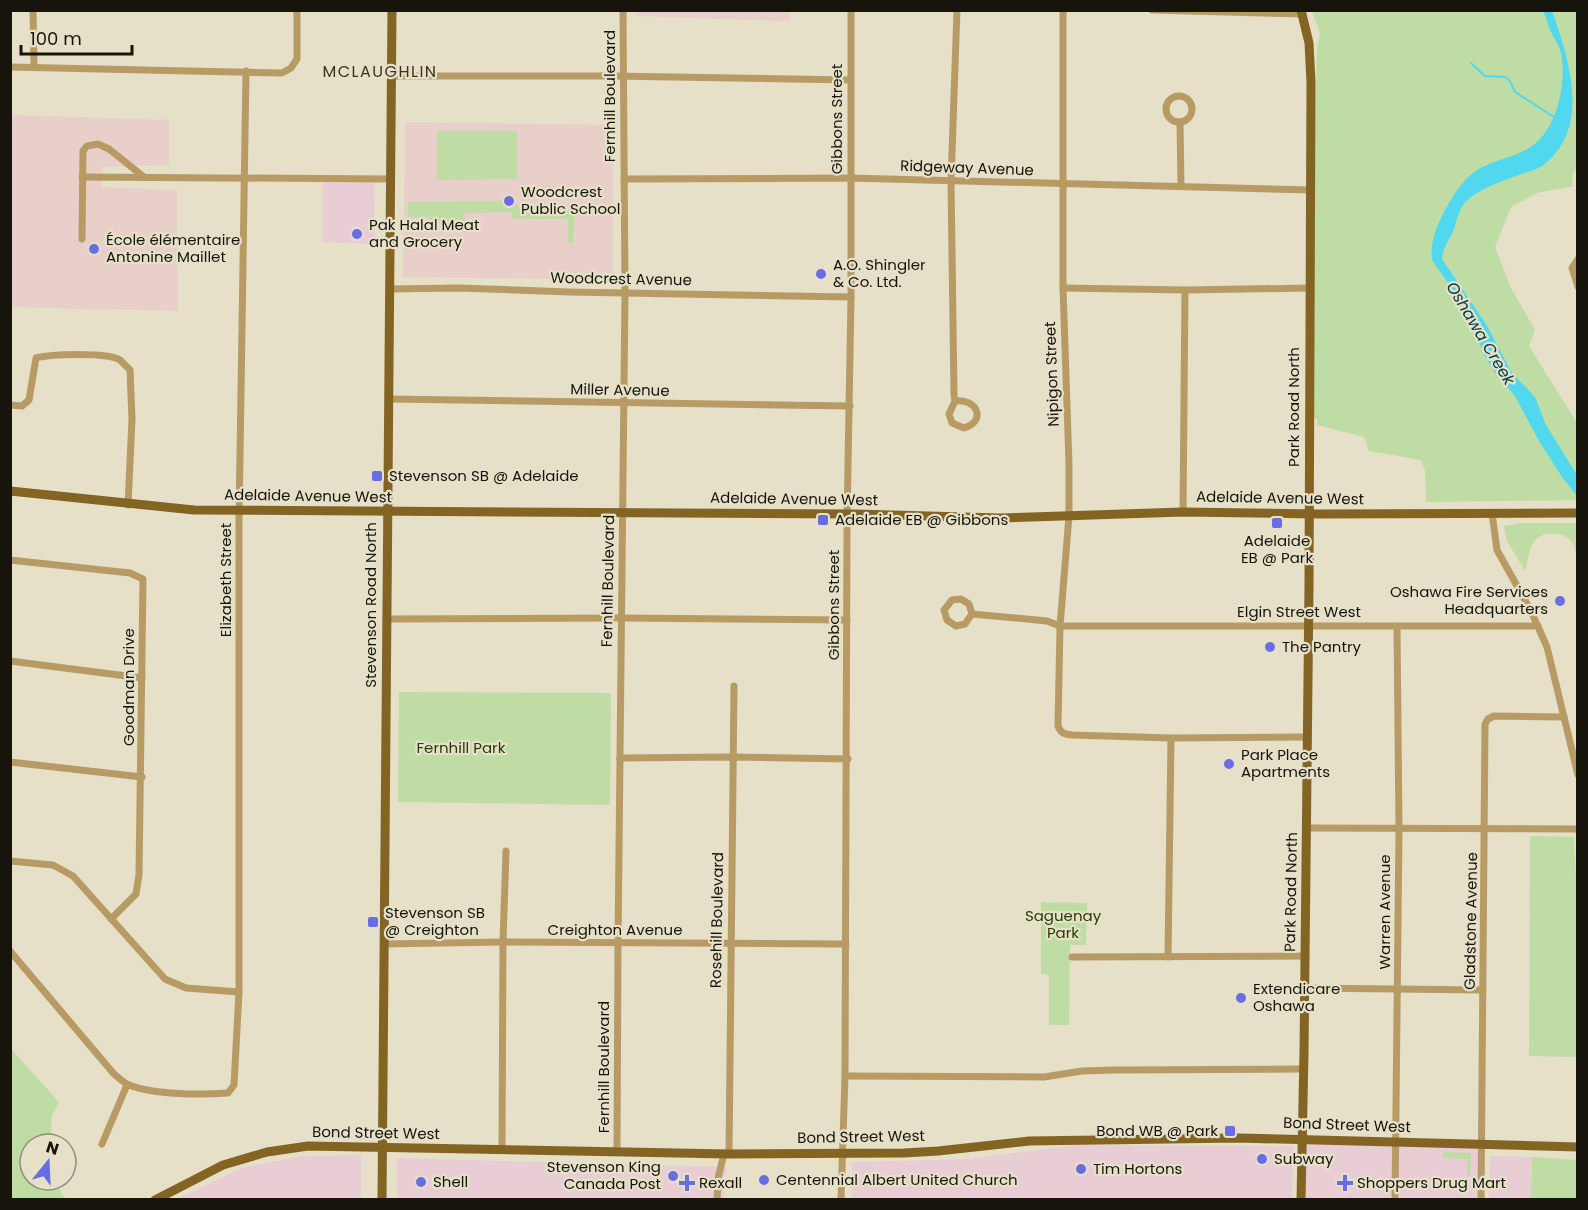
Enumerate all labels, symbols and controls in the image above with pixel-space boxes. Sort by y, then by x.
scale bar [21,18,132,56]
text: 100 m [30,26,82,51]
street label: Fernhill Boulevard [599,30,620,162]
district label: MCLAUGHLIN [322,60,438,83]
street label: Gibbons Street [826,64,847,174]
street label: Ridgeway Avenue [900,155,1034,180]
place label: Woodcrest Public School [521,181,620,219]
marker: Woodcrest Public School [502,194,516,208]
place label: Pak Halal Meat and Grocery [369,214,479,252]
marker: Pak Halal Meat and Grocery [350,227,364,241]
place label: École élémentaire Antonine Maillet [106,229,240,267]
marker: École élémentaire Antonine Maillet [87,242,101,256]
place label: A.O. Shingler & Co. Ltd. [833,254,926,292]
street label: Woodcrest Avenue [550,267,692,290]
marker: A.O. Shingler & Co. Ltd. [814,267,828,281]
water label: Oshawa Creek [1441,277,1521,390]
street label: Nipigon Street [1039,321,1064,427]
street label: Park Road North [1283,347,1304,467]
street label: Miller Avenue [570,378,670,401]
place label: Stevenson SB @ Adelaide [389,465,579,486]
marker: Stevenson SB @ Adelaide [370,469,384,483]
street label: Adelaide Avenue West [224,484,392,507]
street label: Adelaide Avenue West [1196,486,1364,509]
street label: Adelaide Avenue West [710,487,878,510]
place label: Adelaide EB @ Gibbons [835,509,1008,530]
marker: Adelaide EB @ Gibbons [816,513,830,527]
street label: Fernhill Boulevard [596,515,619,647]
marker: Adelaide EB @ Park [1270,516,1284,530]
street label: Stevenson Road North [360,522,381,688]
street label: Elizabeth Street [215,523,236,637]
place label: Adelaide EB @ Park [1241,530,1313,568]
street label: Gibbons Street [823,550,844,660]
place label: Oshawa Fire Services Headquarters [1390,581,1548,619]
marker: Oshawa Fire Services Headquarters [1553,594,1567,608]
street label: Elgin Street West [1237,601,1361,622]
street label: Goodman Drive [118,628,139,746]
place label: The Pantry [1282,636,1362,657]
marker: The Pantry [1263,640,1277,654]
park label: Fernhill Park [417,737,506,758]
place label: Park Place Apartments [1241,744,1330,782]
marker: Park Place Apartments [1222,757,1236,771]
street label: Park Road North [1279,832,1302,952]
street label: Rosehill Boulevard [705,852,728,988]
street label: Gladstone Avenue [1459,852,1482,990]
street label: Warren Avenue [1374,854,1395,970]
place label: Stevenson SB @ Creighton [385,902,485,940]
park label: Saguenay Park [1025,905,1102,943]
marker: Stevenson SB @ Creighton [366,915,380,929]
street label: Creighton Avenue [548,919,682,940]
place label: Extendicare Oshawa [1253,978,1340,1016]
marker: Extendicare Oshawa [1234,991,1248,1005]
street label: Fernhill Boulevard [593,1001,614,1133]
street label: Bond Street West [1283,1112,1411,1137]
place label: Bond WB @ Park [1096,1120,1218,1141]
street label: Bond Street West [312,1121,440,1144]
marker: Bond WB @ Park [1223,1124,1237,1138]
street label: Bond Street West [797,1125,925,1148]
north arrow [18,1132,78,1192]
text: N [43,1135,62,1161]
place label: Subway [1274,1148,1334,1169]
marker: Subway [1255,1152,1269,1166]
place label: Stevenson King Canada Post [547,1156,661,1194]
place label: Tim Hortons [1093,1158,1182,1179]
marker: Tim Hortons [1074,1162,1088,1176]
marker: Stevenson King Canada Post [666,1169,680,1183]
place label: Centennial Albert United Church [776,1169,1018,1190]
place label: Shell [433,1171,468,1192]
place label: Rexall [699,1172,742,1193]
place label: Shoppers Drug Mart [1357,1172,1506,1193]
marker: Centennial Albert United Church [757,1173,771,1187]
marker: Shell [414,1175,428,1189]
marker: Rexall [680,1176,694,1190]
marker: Shoppers Drug Mart [1338,1176,1352,1190]

